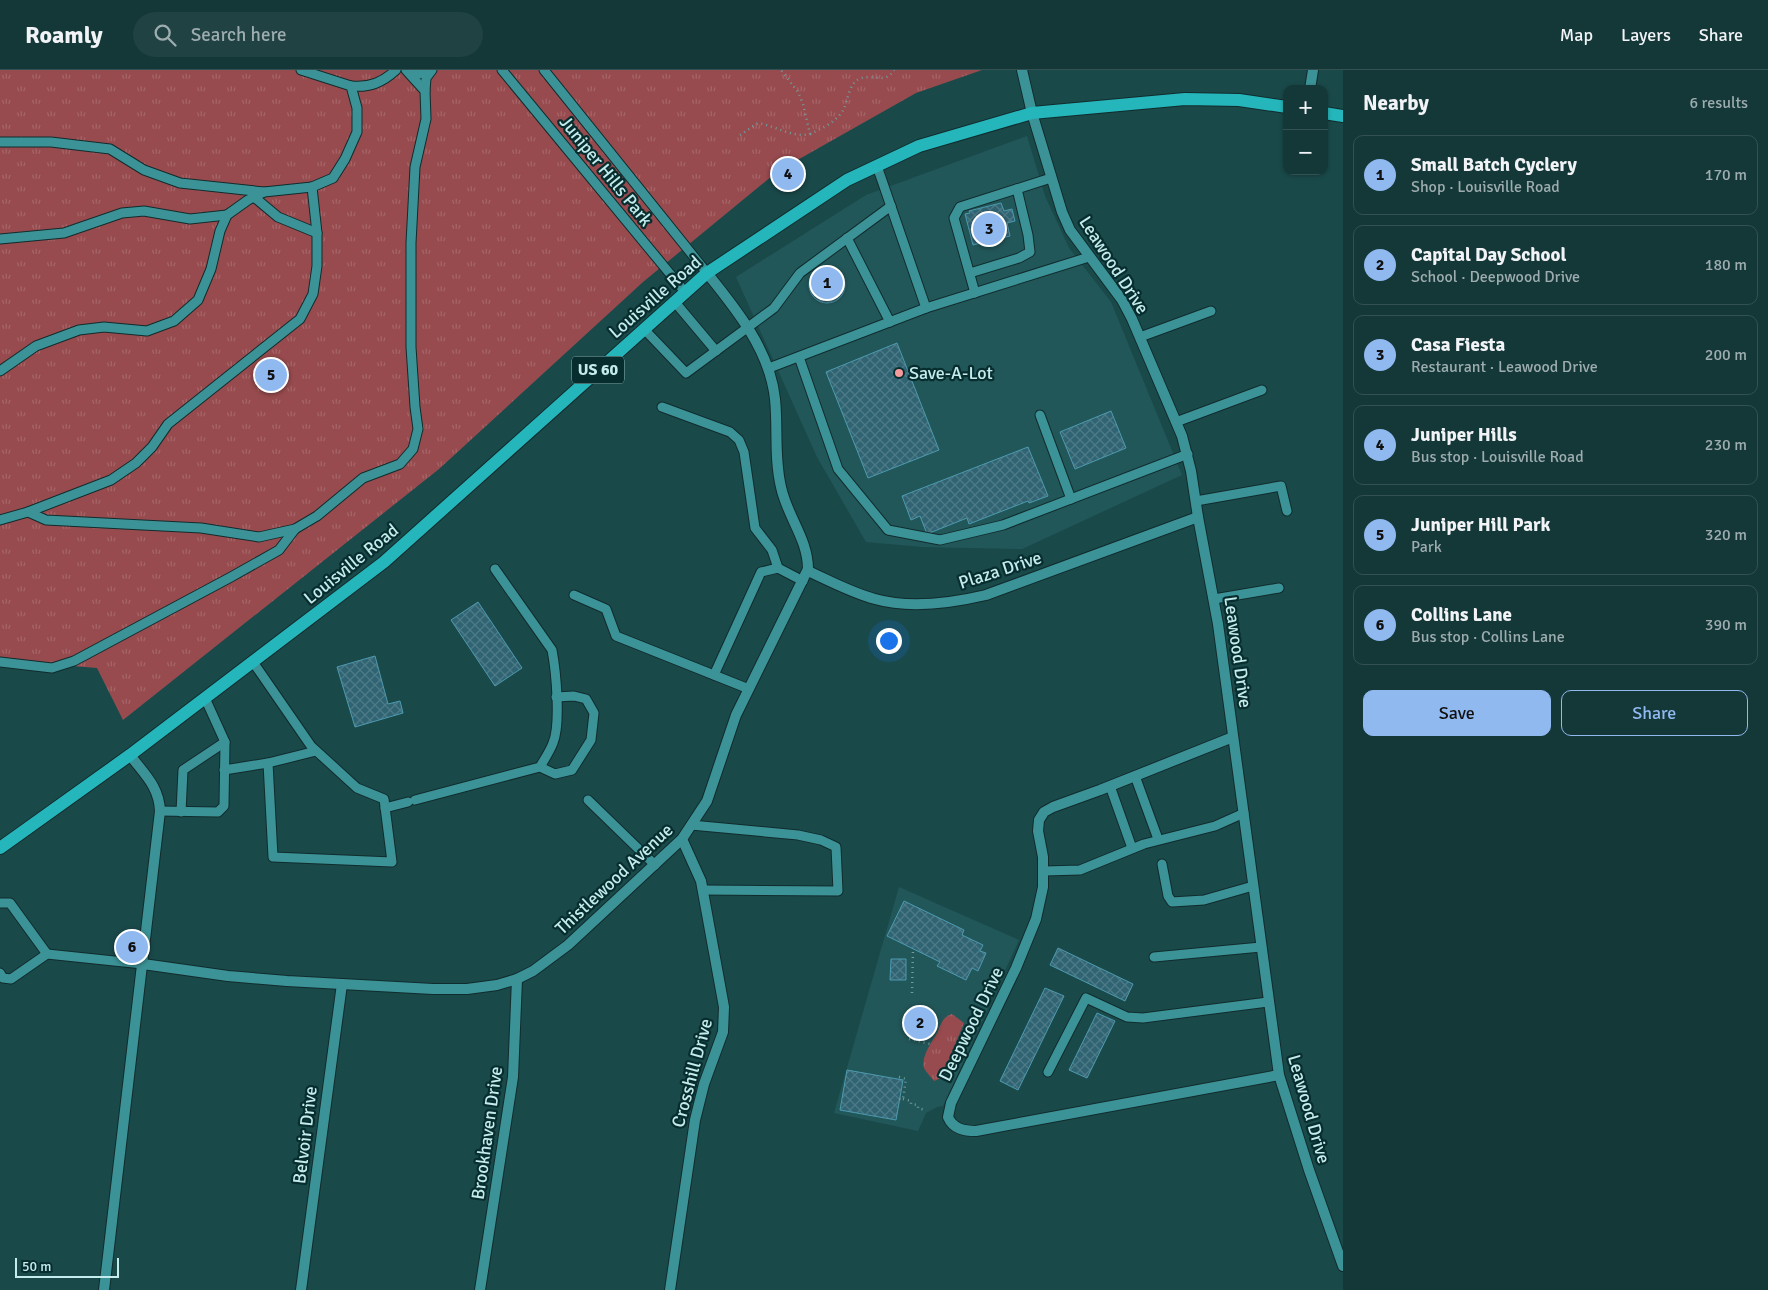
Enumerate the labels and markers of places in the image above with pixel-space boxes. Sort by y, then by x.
pin: 4 [772,155,804,193]
pin: 3 [973,210,1005,248]
pin: 1 [811,264,843,302]
pin: 5 [255,356,287,394]
place label: Save-A-Lot [909,362,993,384]
marker: Save-A-Lot [893,367,905,379]
pin: 6 [116,928,148,966]
pin: 2 [904,1004,936,1042]

